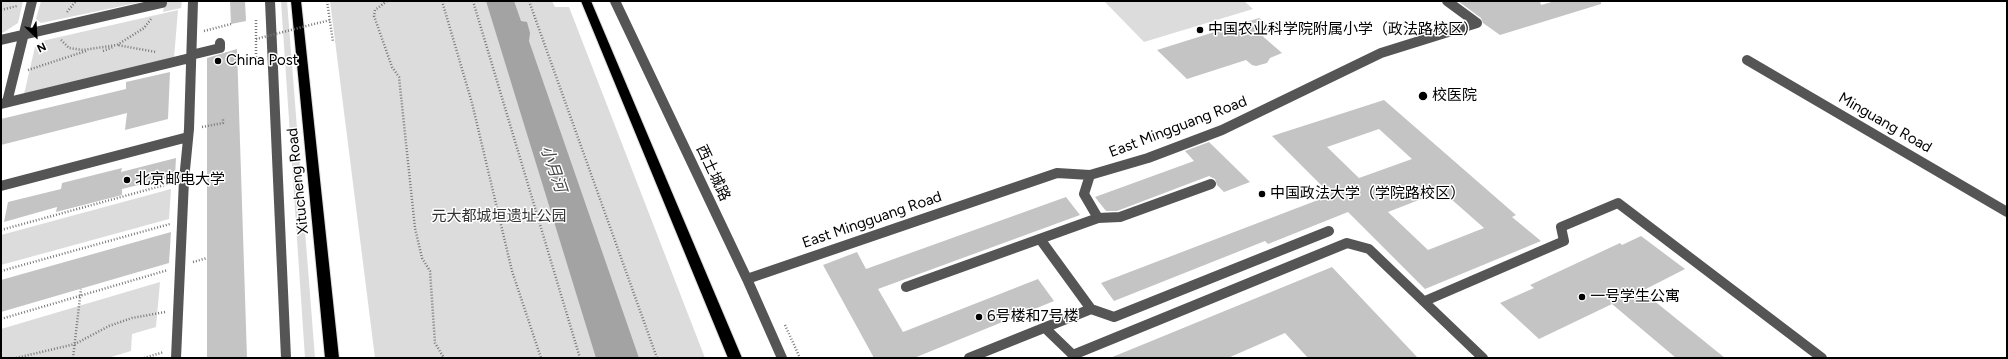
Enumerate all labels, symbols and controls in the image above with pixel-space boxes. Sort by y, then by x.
north arrow [16,16,56,56]
place label: 中国农业科学院附属小学（政法路校区） [1208,21,1478,39]
marker: 中国农业科学院附属小学（政法路校区） [1195,25,1205,35]
text: N [35,40,48,55]
place label: China Post [226,52,298,70]
marker: China Post [213,56,223,66]
place label: 校医院 [1432,87,1477,105]
street label: Minguang Road [1835,89,1935,157]
marker: 校医院 [1417,90,1429,102]
street label: East Mingguang Road [1106,92,1250,162]
street label: Xitucheng Road [283,127,313,235]
street label: 西土城路 [692,142,734,204]
water label: 小月河 [536,143,570,195]
place label: 北京邮电大学 [135,171,225,189]
marker: 北京邮电大学 [122,175,132,185]
place label: 中国政法大学（学院路校区） [1270,185,1465,203]
street label: East Mingguang Road [800,188,944,252]
marker: 中国政法大学（学院路校区） [1257,189,1267,199]
park label: 元大都城垣遗址公园 [432,208,566,226]
place label: 一号学生公寓 [1590,288,1680,306]
marker: 一号学生公寓 [1577,292,1587,302]
place label: 6号楼和7号楼 [987,308,1079,326]
marker: 6号楼和7号楼 [974,312,984,322]

